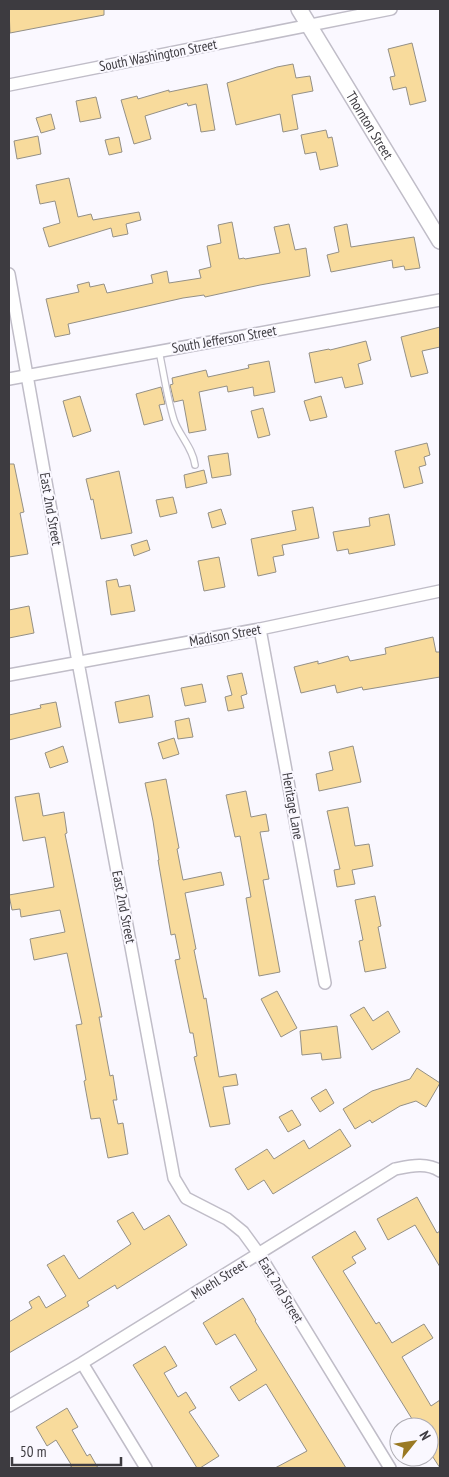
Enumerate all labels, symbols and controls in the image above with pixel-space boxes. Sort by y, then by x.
street label: South Washington Street [98,35,218,75]
street label: Thornton Street [342,88,397,163]
street label: South Jefferson Street [170,321,278,357]
street label: East 2nd Street [36,471,66,547]
street label: Madison Street [188,620,262,650]
street label: Heritage Lane [278,771,308,841]
street label: East 2nd Street [108,869,140,945]
street label: East 2nd Street [254,1254,308,1326]
street label: Muehl Street [188,1255,250,1303]
north arrow [389,1417,439,1467]
text: N [416,1428,435,1443]
scale bar [12,1434,121,1466]
text: 50 m [20,1442,46,1461]

